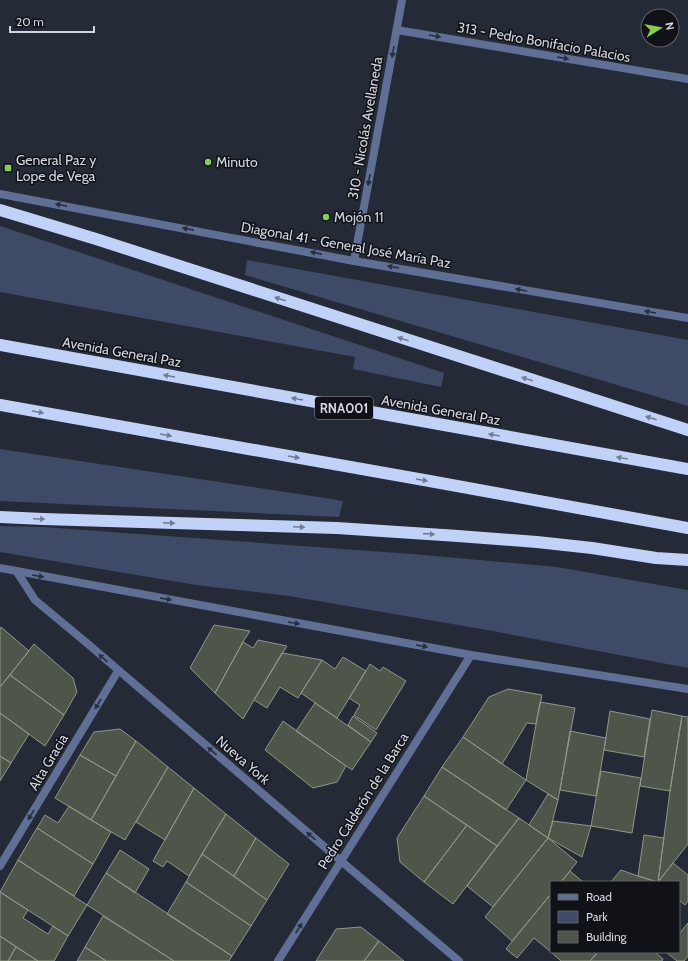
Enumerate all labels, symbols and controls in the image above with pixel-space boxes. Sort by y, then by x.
scale bar [10,8,94,34]
north arrow [640,8,680,48]
text: 20 m [16,14,44,29]
street label: 313 - Pedro Bonifacio Palacios [456,18,632,66]
text: N [662,21,677,31]
one-way arrow [429,34,441,40]
one-way arrow [389,46,395,58]
street label: 310 - Nicolás Avellaneda [344,55,386,201]
one-way arrow [557,55,569,61]
place label: General Paz y Lope de Vega [16,151,96,185]
place label: Minuto [216,153,258,171]
marker: Minuto [203,157,213,167]
marker: General Paz y Lope de Vega [3,163,13,173]
one-way arrow [366,174,372,186]
one-way arrow [55,201,67,207]
place label: Mojón 11 [334,208,384,226]
marker: Mojón 11 [321,212,331,222]
street label: Diagonal 41 - General José María Paz [240,218,453,272]
one-way arrow [182,226,195,232]
one-way arrow [310,250,322,256]
one-way arrow [387,264,399,270]
one-way arrow [515,286,528,292]
one-way arrow [273,295,285,301]
one-way arrow [643,309,656,315]
street label: Avenida General Paz [61,333,183,371]
one-way arrow [397,336,409,342]
one-way arrow [163,373,175,379]
one-way arrow [521,376,533,382]
street label: Avenida General Paz [380,391,502,429]
one-way arrow [291,396,303,402]
road number: RNA001 [315,397,373,419]
one-way arrow [32,409,45,415]
one-way arrow [645,415,657,421]
one-way arrow [488,431,500,437]
one-way arrow [160,432,173,438]
one-way arrow [288,454,301,460]
one-way arrow [616,454,628,460]
one-way arrow [416,477,429,483]
one-way arrow [33,516,45,523]
one-way arrow [163,520,176,526]
one-way arrow [293,524,306,530]
one-way arrow [423,531,436,537]
one-way arrow [32,573,44,579]
one-way arrow [160,596,172,602]
one-way arrow [288,620,300,626]
one-way arrow [416,644,428,650]
one-way arrow [98,653,108,662]
one-way arrow [94,698,101,710]
street label: Pedro Calderón de la Barca [314,729,413,873]
street label: Alta Gracia [24,730,72,794]
street label: Nueva York [212,732,274,789]
one-way arrow [207,747,218,756]
one-way arrow [27,809,34,821]
one-way arrow [306,831,316,840]
legend [550,881,680,953]
text: Road [586,889,612,904]
text: Park [586,909,608,924]
one-way arrow [295,923,303,933]
text: Building [586,929,628,944]

